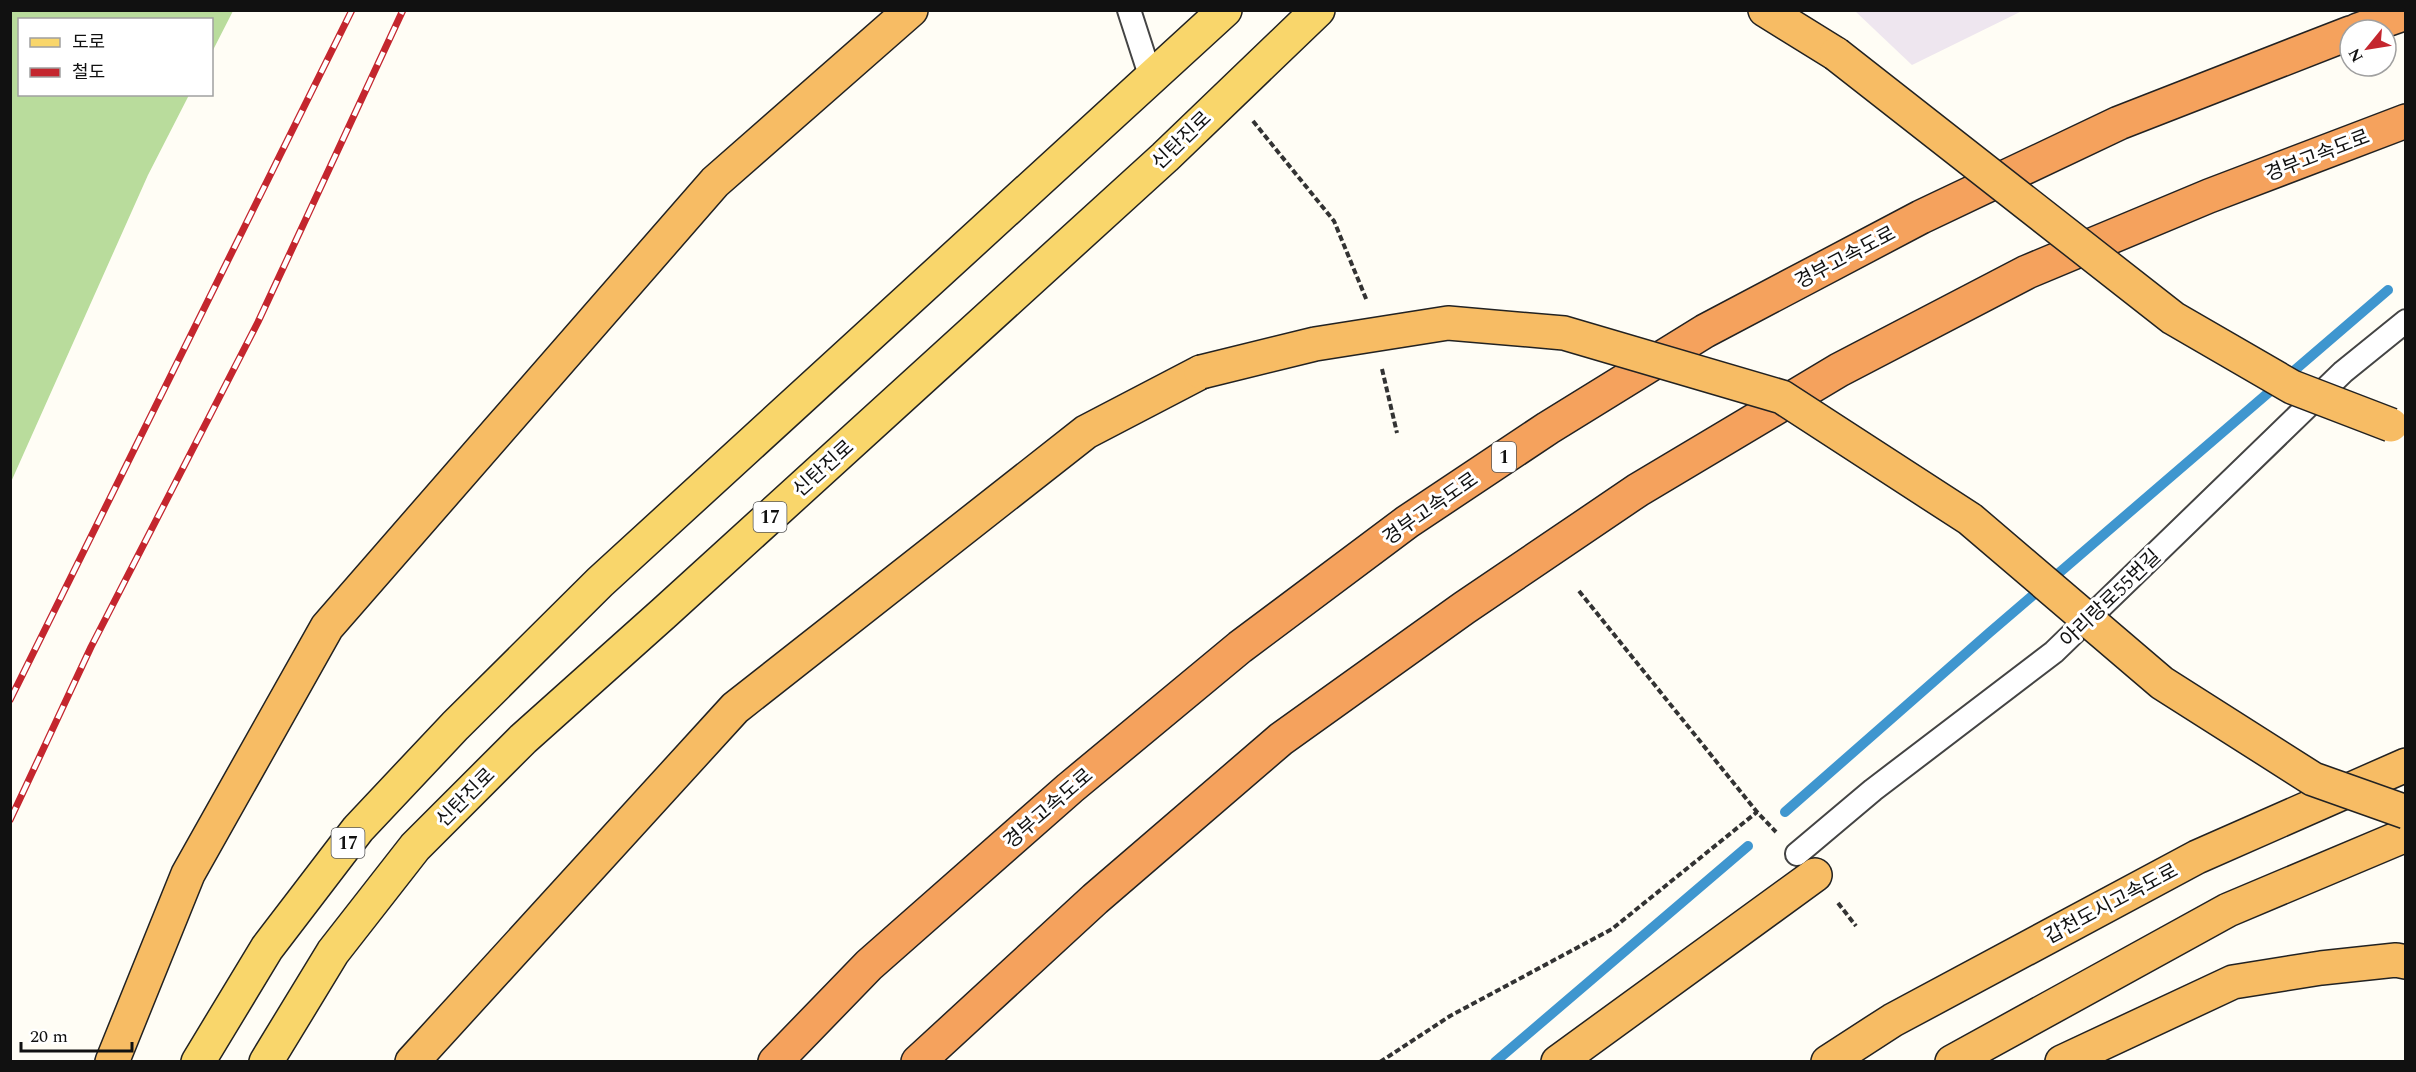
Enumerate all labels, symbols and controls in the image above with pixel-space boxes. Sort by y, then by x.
legend [18,18,213,96]
north arrow [2338,18,2398,78]
text: 도로 [72,29,105,56]
text: N [2342,43,2370,67]
text: 철도 [72,59,105,86]
street label: 신탄진로 [1145,104,1219,177]
street label: 경부고속도로 [2260,122,2374,190]
street label: 경부고속도로 [1790,219,1901,297]
street label: 신탄진로 [786,433,861,505]
road number: 1 [1492,442,1516,472]
street label: 경부고속도로 [1377,465,1484,553]
road number: 17 [754,502,786,532]
street label: 아리랑로55번길 [2053,543,2168,655]
street label: 신탄진로 [429,761,502,834]
street label: 경부고속도로 [997,761,1100,856]
road number: 17 [332,828,364,858]
street label: 갑천도시고속도로 [2039,856,2183,952]
scale bar [21,1015,132,1053]
text: 20 m [30,1023,68,1050]

